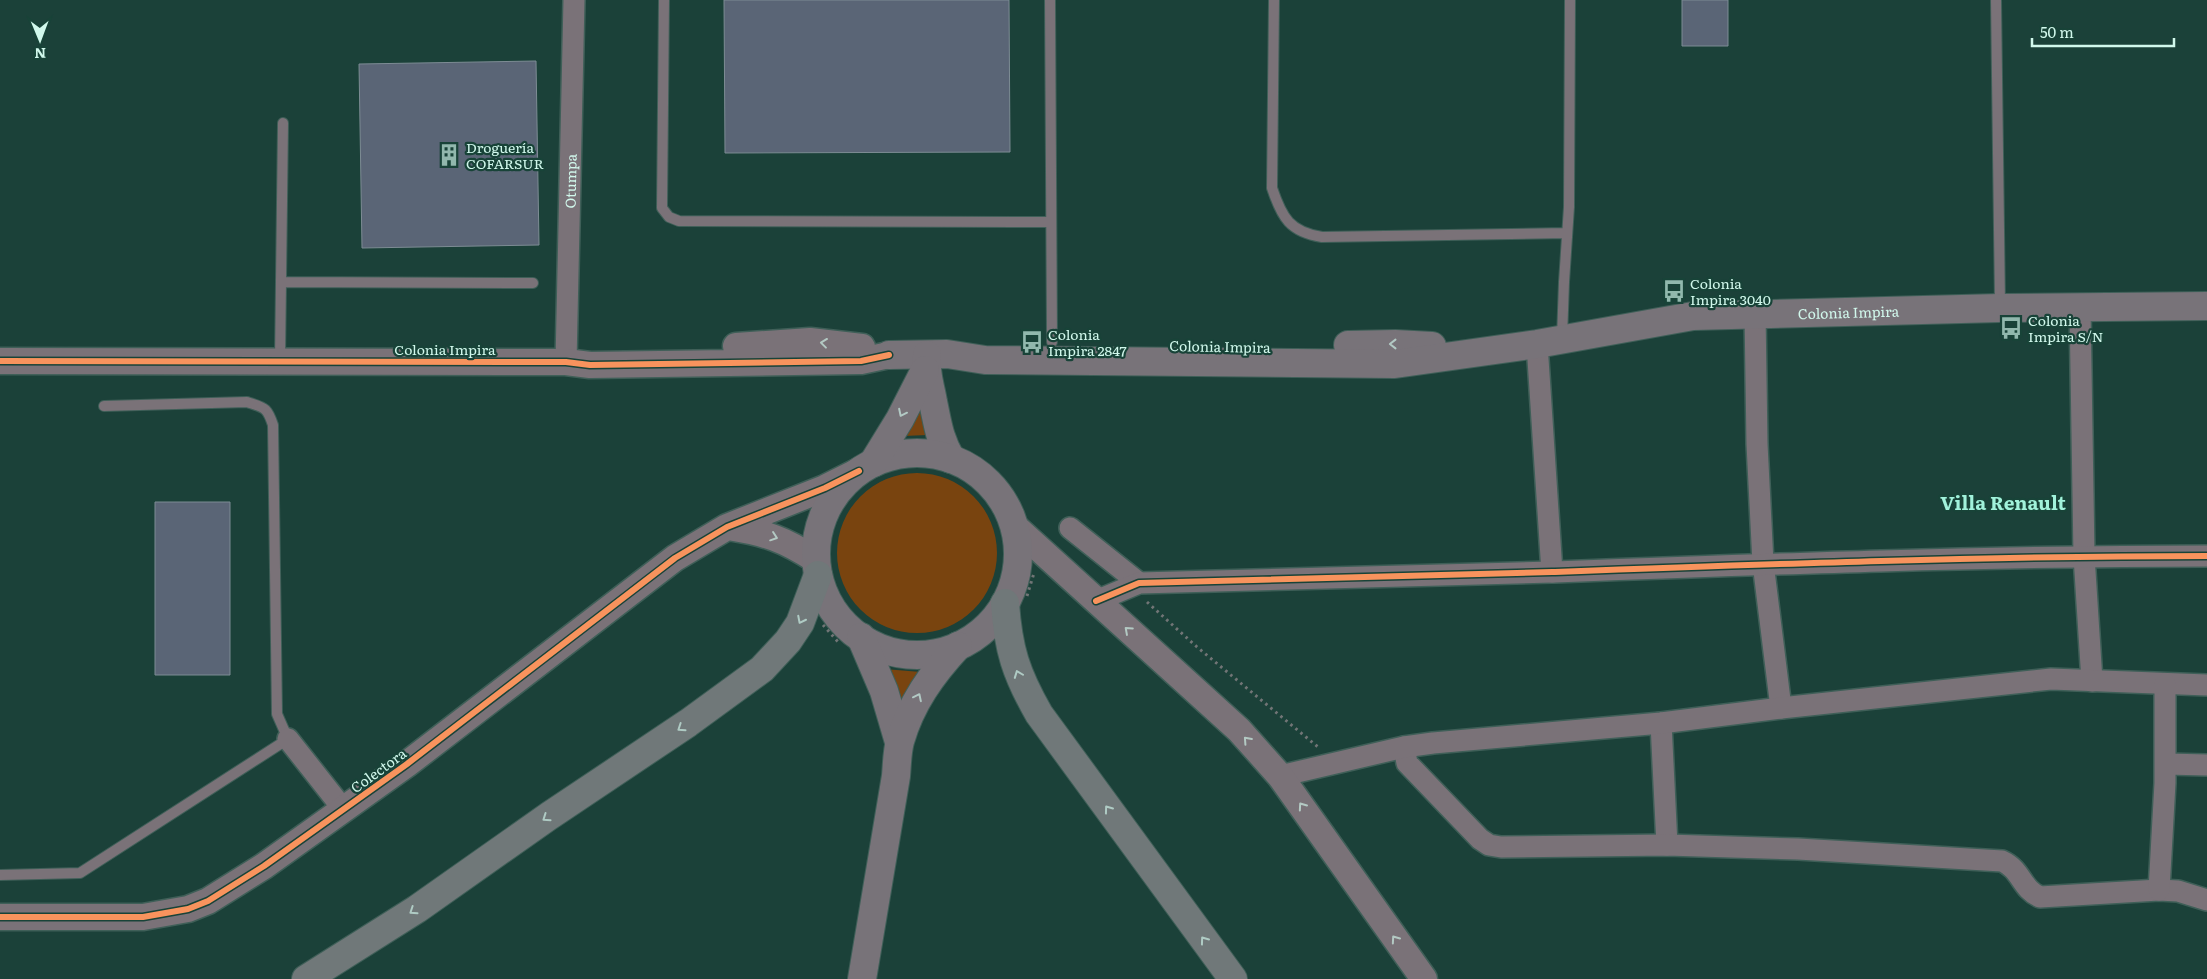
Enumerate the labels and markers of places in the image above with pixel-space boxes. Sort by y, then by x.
place label: Droguería COFARSUR [466,137,544,173]
building icon: Droguería COFARSUR [436,142,462,168]
place label: Colonia Impira 3040 [1690,273,1771,309]
bus stop icon: Colonia Impira 3040 [1661,278,1687,304]
place label: Colonia Impira S/N [2028,310,2104,346]
bus stop icon: Colonia Impira S/N [1998,315,2024,341]
place label: Colonia Impira 2847 [1048,324,1127,360]
bus stop icon: Colonia Impira 2847 [1019,329,1045,355]

